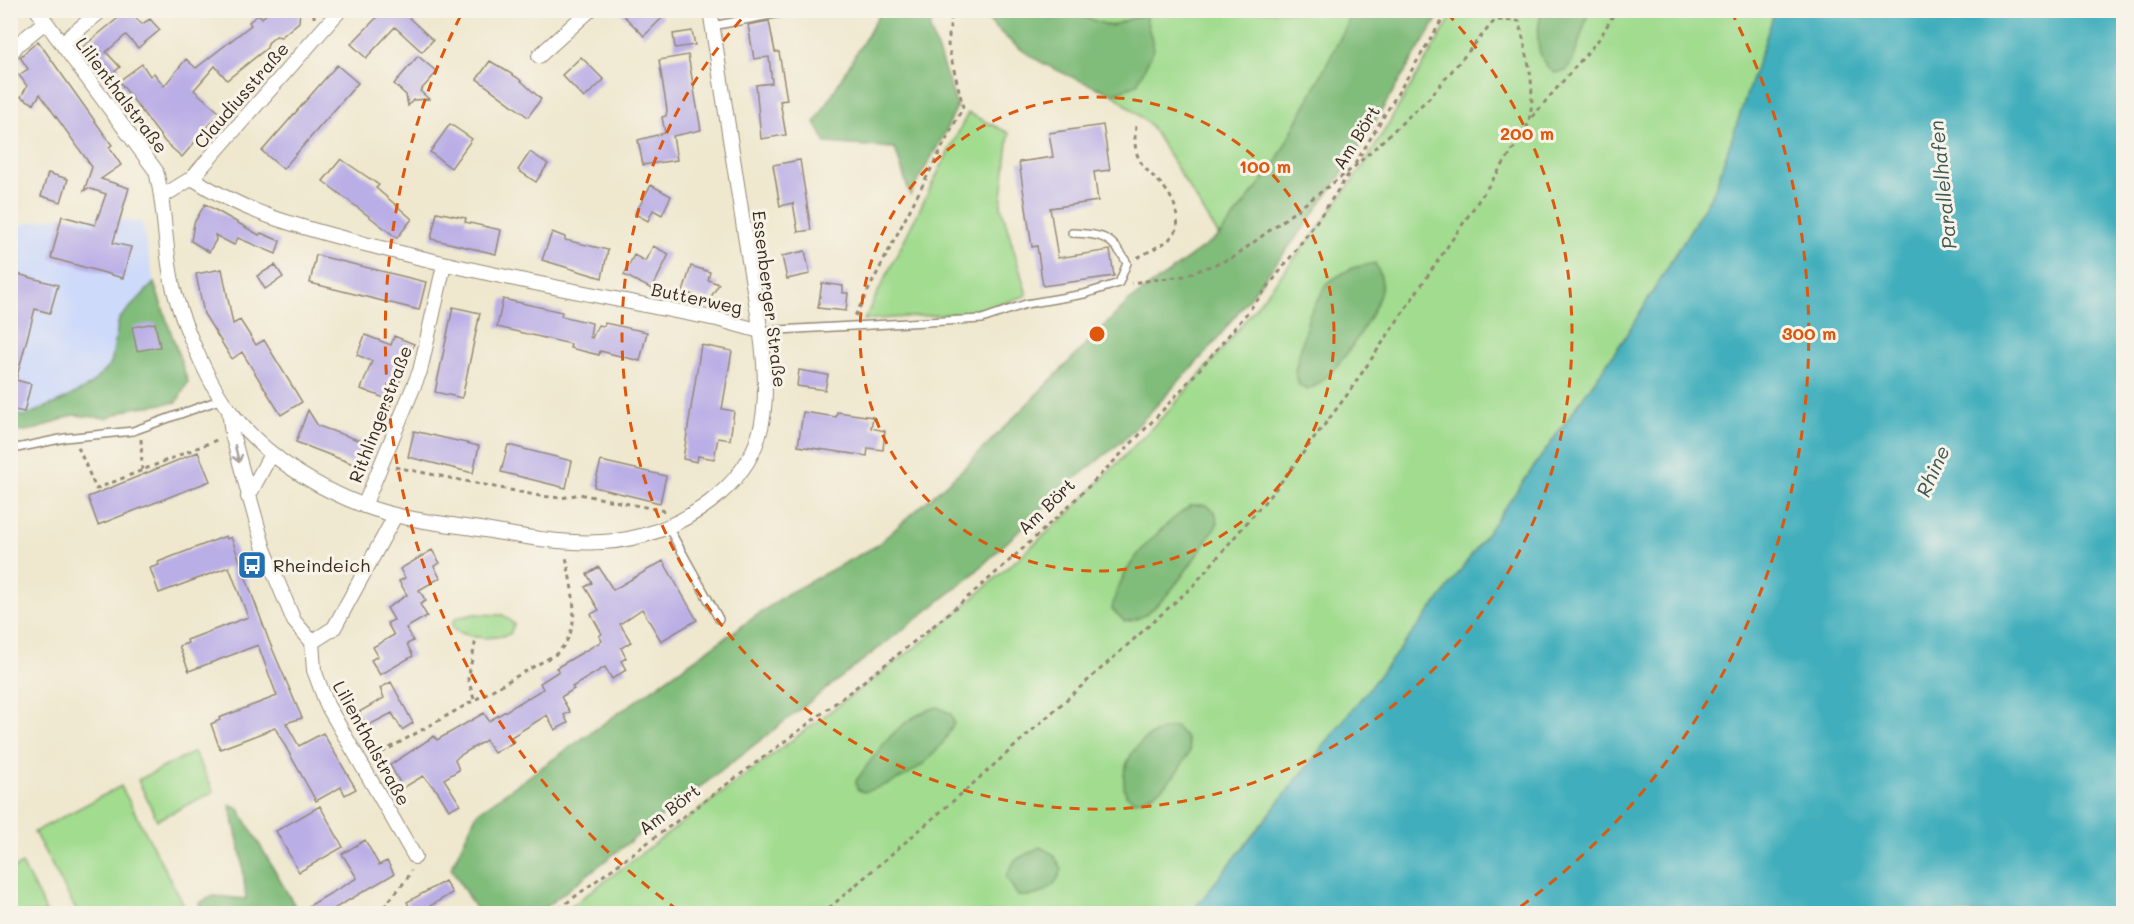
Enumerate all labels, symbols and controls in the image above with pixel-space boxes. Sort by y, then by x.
street label: Lilienthalstraße [70,32,174,158]
street label: Claudiusstraße [188,37,294,153]
street label: Am Bört [1327,100,1385,174]
water label: Parallelhafen [1922,119,1962,251]
text: 200 m [1500,121,1554,145]
text: 100 m [1239,154,1291,178]
street label: Essenberger Straße [747,209,793,389]
street label: Butterweg [649,277,745,319]
text: 300 m [1782,321,1836,345]
centre of rings [1087,324,1107,344]
street label: Rithlingerstraße [343,342,417,486]
water label: Rhine [1909,441,1955,501]
one-way arrow [232,444,244,463]
street label: Am Bört [1012,473,1080,539]
bus stop icon: Rheindeich [236,549,268,581]
place label: Rheindeich [273,553,370,577]
street label: Lilienthalstraße [328,676,416,810]
street label: Am Bört [633,778,705,840]

